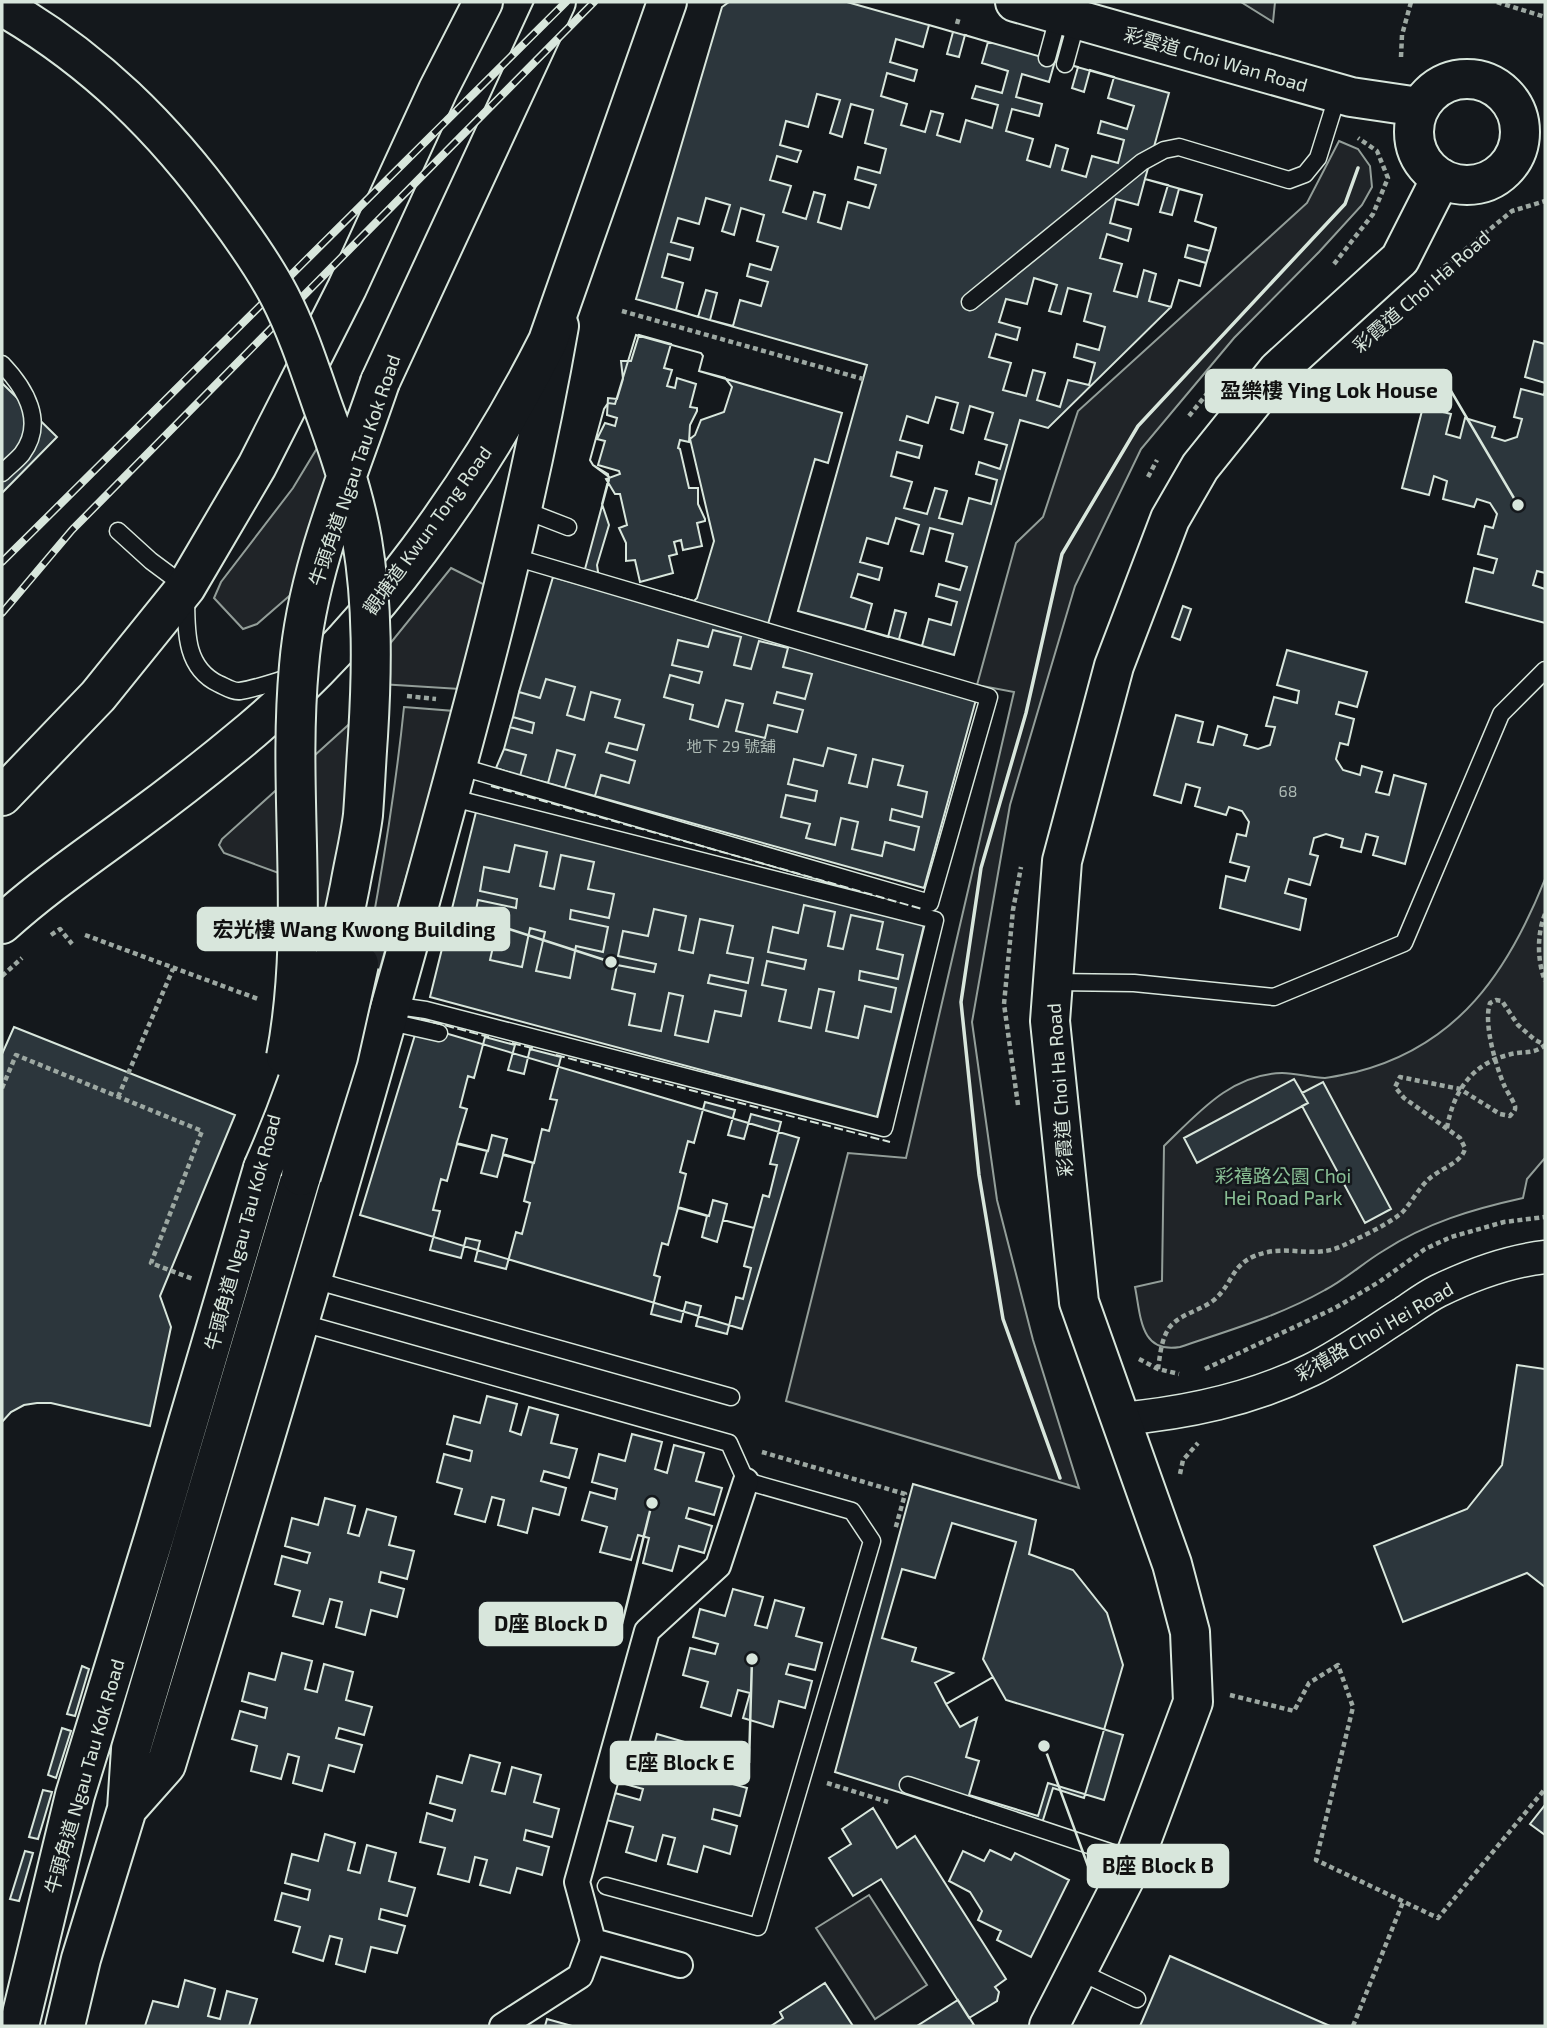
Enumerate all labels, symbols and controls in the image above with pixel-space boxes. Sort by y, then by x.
street label: 彩雲道 Choi Wan Road [1122,22,1310,96]
street label: 彩霞道 Choi Ha Road [1348,225,1494,357]
street label: 牛頭角道 Ngau Tau Kok Road [304,351,404,589]
callout: 盈樂樓 Ying Lok House [1206,370,1451,412]
text: 盈樂樓 Ying Lok House [1220,377,1438,402]
street label: 觀塘道 Kwun Tong Road [358,441,496,619]
house number: 地下 29 號舖 [686,736,776,755]
house number: 68 [1279,781,1297,800]
callout: 宏光樓 Wang Kwong Building [198,908,509,950]
text: 宏光樓 Wang Kwong Building [212,916,496,941]
street label: 彩霞道 Choi Ha Road [1041,1002,1077,1178]
street label: 牛頭角道 Ngau Tau Kok Road [199,1112,285,1352]
park label: 彩禧路公園 Choi Hei Road Park [1215,1164,1351,1209]
street label: 彩禧路 Choi Hei Road [1291,1276,1457,1386]
callout: D座 Block D [480,1603,622,1645]
text: D座 Block D [494,1610,608,1635]
street label: 牛頭角道 Ngau Tau Kok Road [39,1656,129,1896]
callout: E座 Block E [611,1742,749,1784]
text: E座 Block E [625,1749,735,1774]
callout: B座 Block B [1088,1845,1228,1887]
text: B座 Block B [1102,1852,1214,1877]

